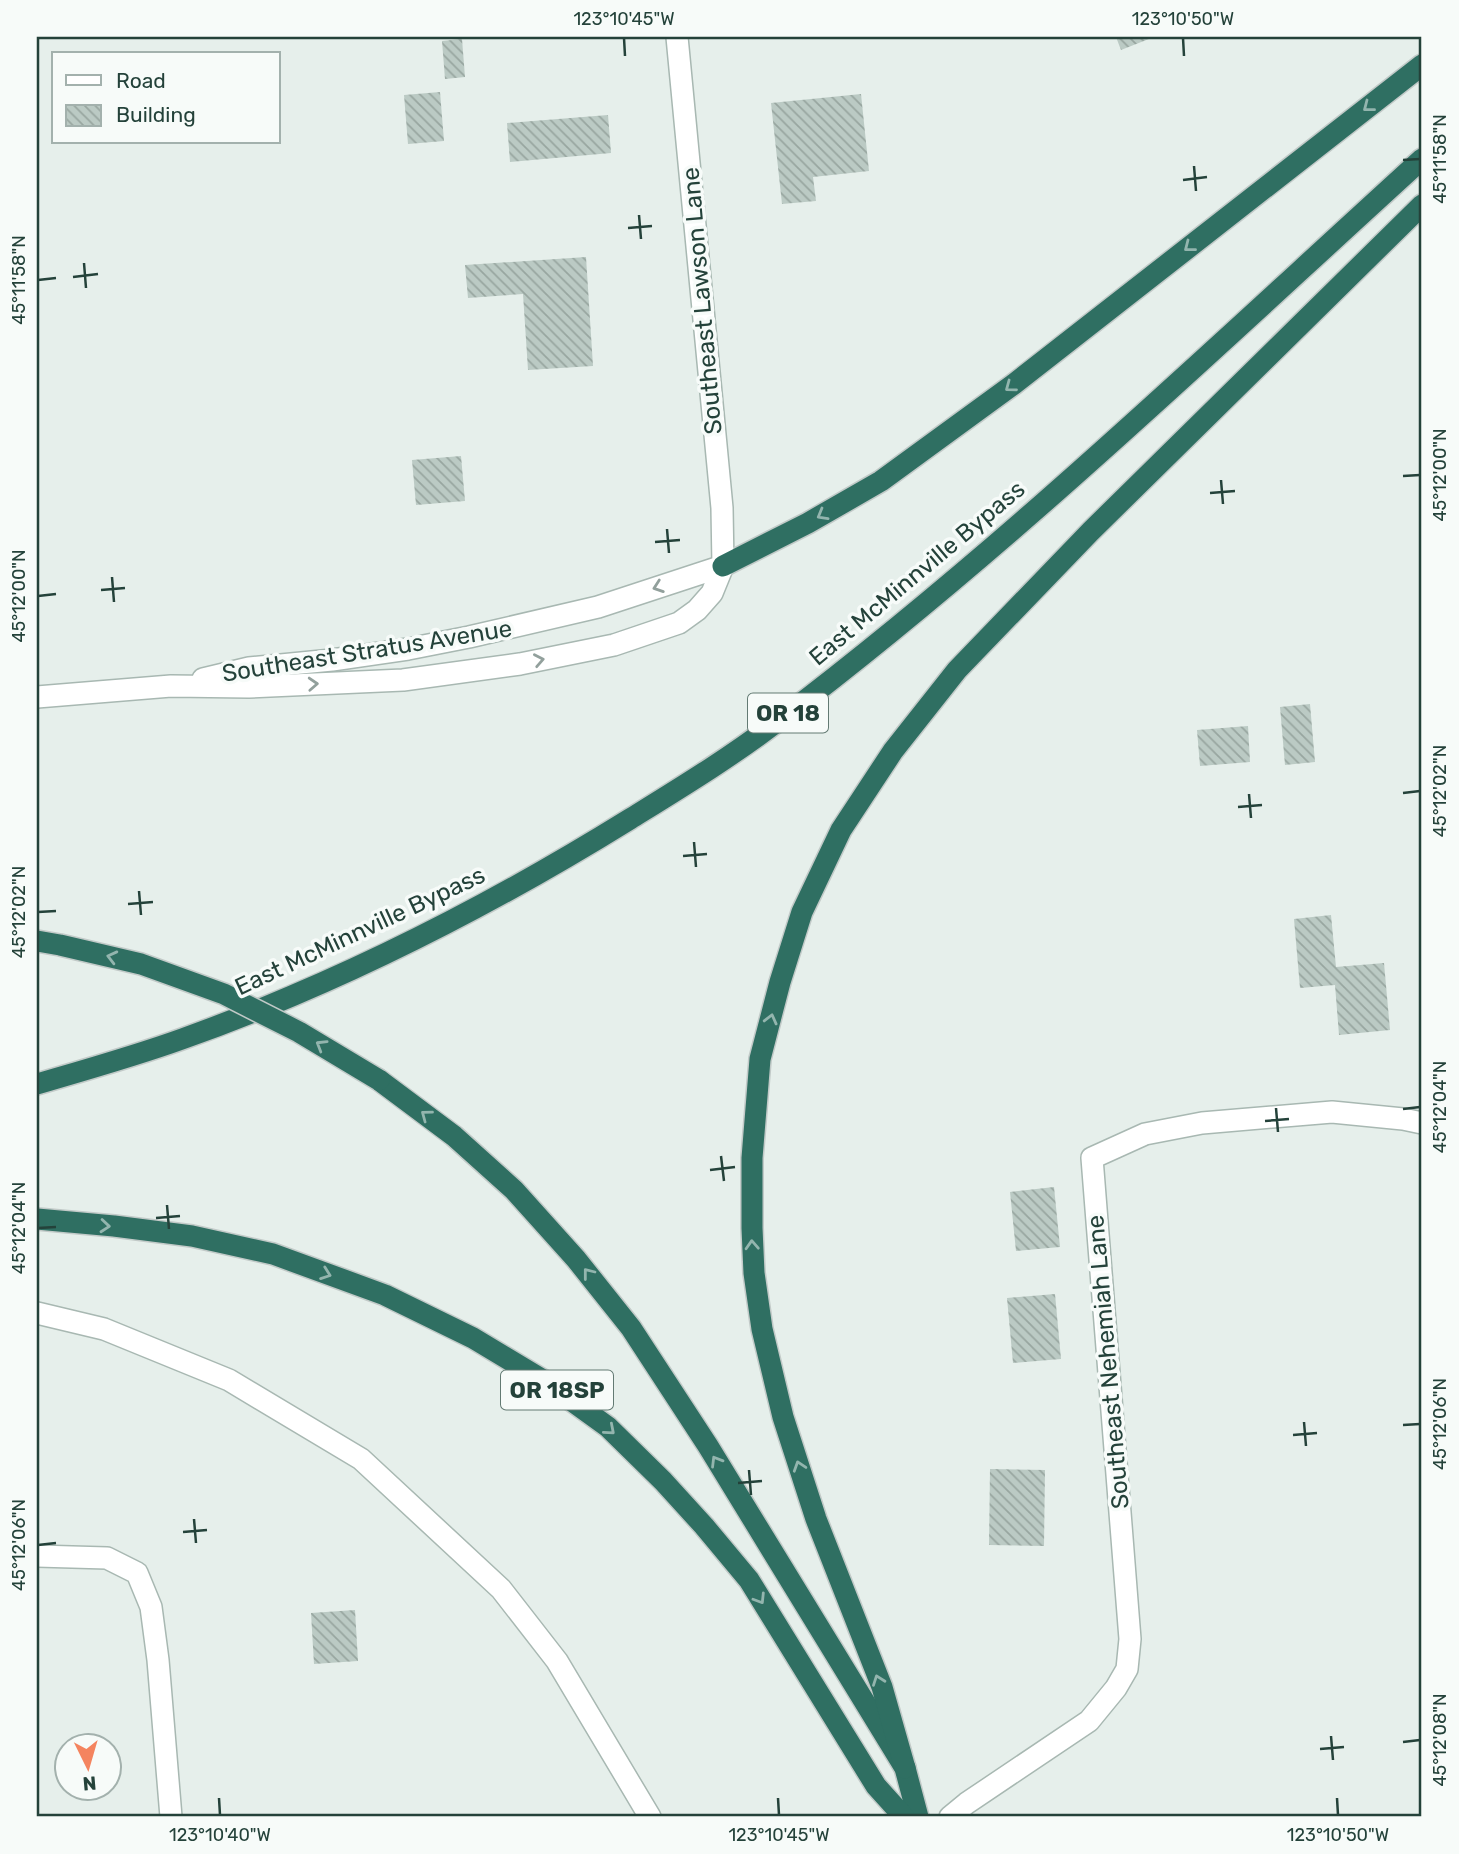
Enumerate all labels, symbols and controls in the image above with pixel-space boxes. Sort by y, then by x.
text: 123°10'45"W [573,8,675,30]
text: 123°10'50"W [1132,8,1234,30]
legend [52,52,280,144]
text: Road [116,68,166,93]
one-way arrow [1364,99,1376,112]
text: Building [116,102,196,127]
text: 45°11'58"N [1429,114,1451,204]
street label: Southeast Lawson Lane [676,166,728,436]
text: 45°11'58"N [8,235,30,325]
one-way arrow [1185,239,1197,252]
one-way arrow [1005,379,1018,391]
text: 45°12'00"N [1429,428,1451,522]
street label: East McMinnville Bypass [804,475,1030,671]
one-way arrow [817,507,829,520]
text: 45°12'00"N [8,549,30,643]
one-way arrow [652,579,665,593]
street label: Southeast Stratus Avenue [220,614,514,688]
one-way arrow [533,654,545,669]
one-way arrow [308,677,319,692]
road number: OR 18 [748,694,828,733]
text: 45°12'02"N [1429,745,1451,837]
street label: East McMinnville Bypass [231,861,489,1001]
text: 45°12'02"N [8,866,30,958]
one-way arrow [106,951,118,965]
one-way arrow [763,1013,777,1025]
one-way arrow [315,1040,328,1053]
text: 45°12'04"N [1429,1061,1451,1153]
one-way arrow [421,1110,434,1123]
text: 45°12'04"N [8,1182,30,1274]
street label: Southeast Nehemiah Lane [1081,1214,1135,1510]
one-way arrow [99,1218,111,1233]
one-way arrow [745,1239,760,1250]
one-way arrow [320,1265,332,1279]
one-way arrow [583,1269,596,1281]
road number: OR 18SP [501,1371,613,1410]
text: 45°12'06"N [1429,1378,1451,1470]
one-way arrow [601,1422,614,1434]
one-way arrow [712,1455,725,1468]
one-way arrow [793,1461,808,1473]
text: 45°12'06"N [8,1499,30,1591]
one-way arrow [752,1592,765,1605]
one-way arrow [873,1674,887,1686]
text: 45°12'08"N [1429,1693,1451,1787]
north arrow [52,1731,122,1801]
text: N [82,1771,97,1795]
text: 123°10'40"W [169,1824,271,1846]
text: 123°10'45"W [728,1824,830,1846]
text: 123°10'50"W [1287,1824,1389,1846]

